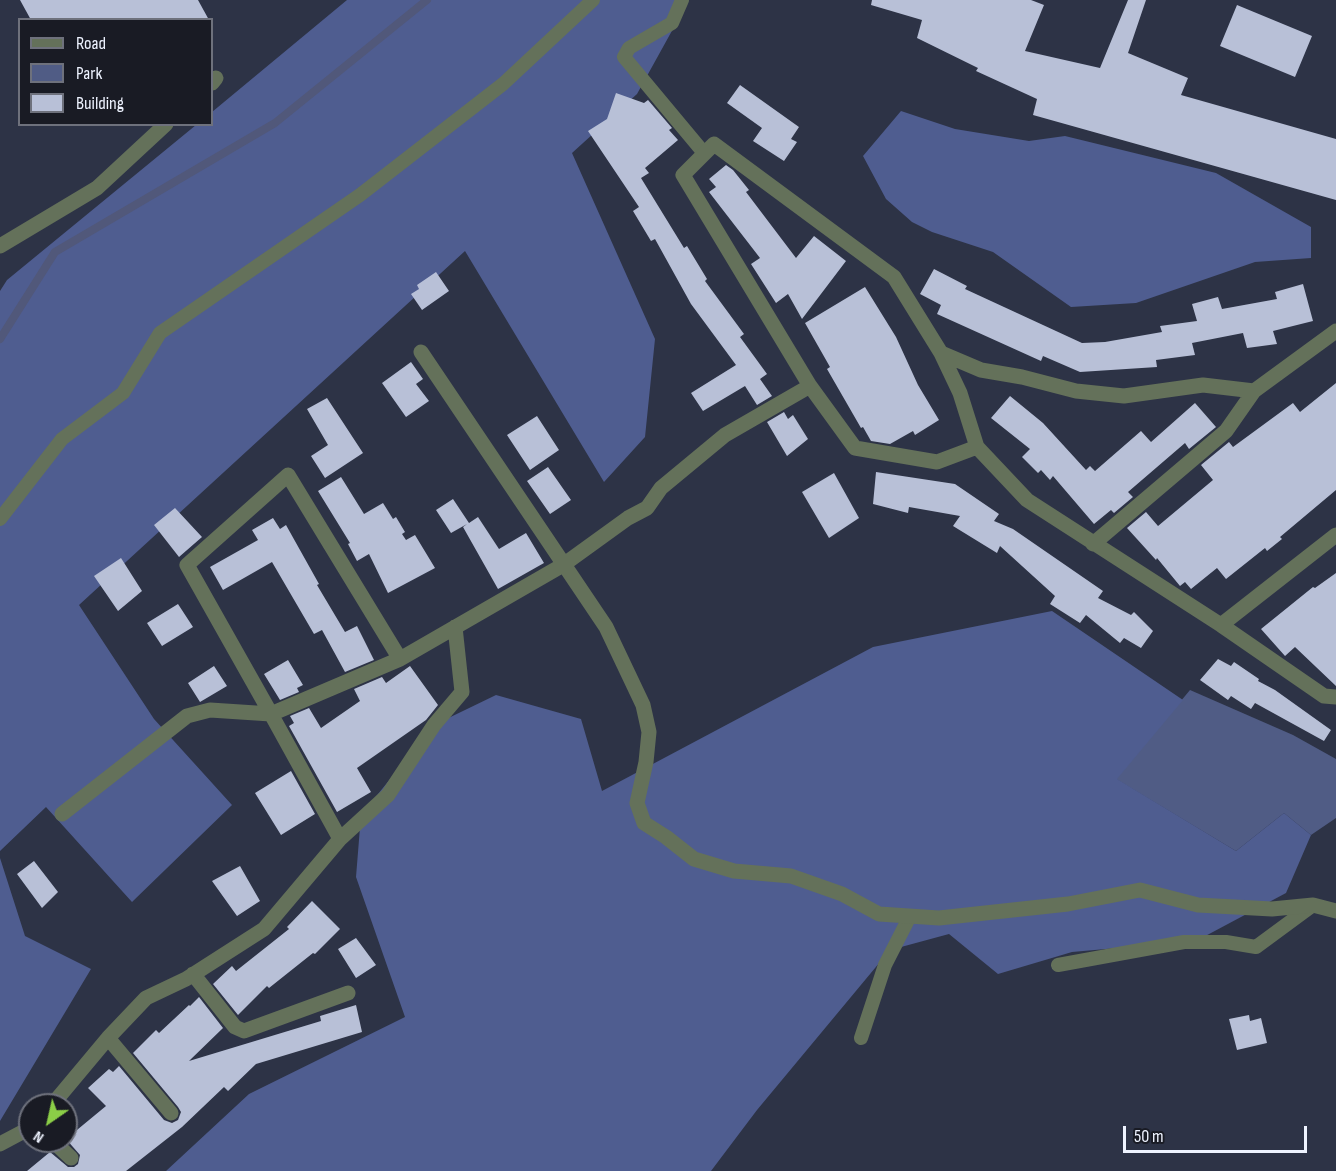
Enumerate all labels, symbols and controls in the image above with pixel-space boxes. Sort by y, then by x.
legend [18,18,213,126]
text: Road [76,33,106,54]
text: Park [76,63,102,84]
text: Building [76,93,124,114]
north arrow [18,1093,78,1153]
scale bar [1126,1114,1310,1152]
text: N [30,1126,48,1147]
text: 50 m [1134,1126,1164,1147]

